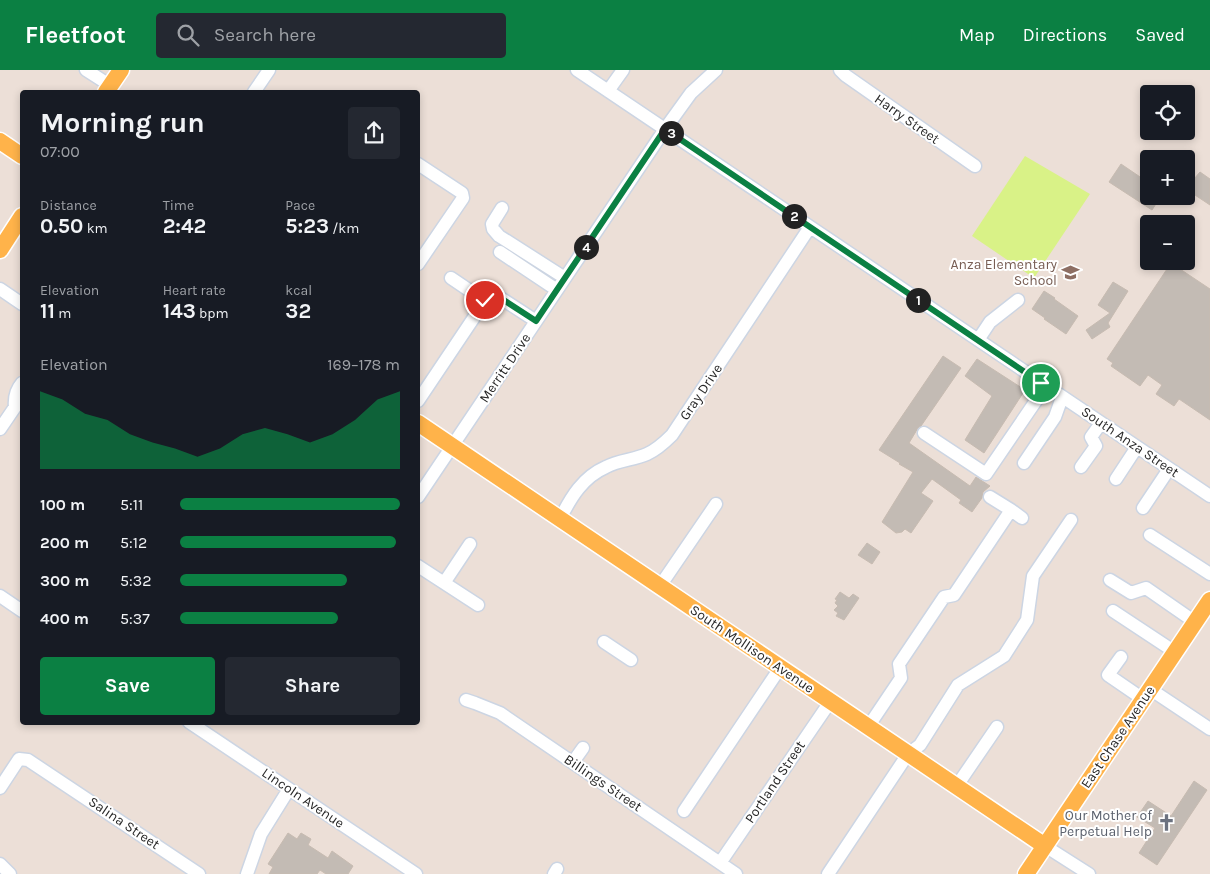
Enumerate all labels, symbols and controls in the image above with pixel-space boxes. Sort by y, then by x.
search box [156,13,506,58]
text: Fleetfoot [25,21,126,49]
icon: search [174,21,202,49]
text: Search here [214,24,316,46]
text: Map [959,24,995,46]
text: Directions [1023,24,1107,46]
text: Saved [1135,24,1185,46]
map controls [1140,85,1195,270]
button: locate [1140,85,1195,140]
street label: Harry Street [871,90,943,148]
text: Morning run [40,106,205,139]
button: share [348,107,400,159]
pin: 3 [658,120,684,146]
text: 3 [667,125,676,142]
text: 07:00 [40,142,80,161]
button: + [1140,150,1195,205]
text: Distance [40,197,97,214]
text: Time [163,197,194,214]
text: Pace [285,197,315,214]
pin: 2 [782,204,806,228]
text: 2 [790,208,799,225]
text: 0.50 [40,214,83,238]
text: 2:42 [163,214,206,238]
text: 5:23 [285,214,329,238]
button: − [1140,215,1195,270]
text: km [83,220,108,237]
text: /km [329,220,359,237]
pin: 4 [574,234,598,260]
text: 4 [582,239,591,256]
place label: Anza Elementary School [951,256,1057,289]
school or university icon: Anza Elementary School [1061,262,1081,282]
pin [464,279,506,321]
text: Elevation [40,282,99,299]
text: Heart rate [163,282,226,299]
text: kcal [285,282,312,299]
icon: check [471,286,499,314]
pin: 1 [906,288,930,312]
text: 1 [916,292,921,309]
text: 11 [40,299,55,323]
text: 143 [163,299,196,323]
text: 32 [285,299,311,323]
text: m [55,305,71,322]
text: bpm [196,305,229,322]
street label: Merritt Drive [476,330,534,406]
text: Elevation [40,355,108,374]
text: 169–178 m [327,355,400,374]
street label: Gray Drive [676,361,726,423]
pin [1020,362,1062,404]
icon: arrive [1027,369,1055,397]
street label: South Anza Street [1078,403,1182,481]
text: 100 m [40,495,85,514]
text: 5:11 [120,495,143,514]
text: 200 m [40,533,89,552]
text: 5:12 [120,533,147,552]
text: 300 m [40,571,89,590]
text: 5:32 [120,571,151,590]
street label: South Mollison Avenue [687,601,817,697]
text: 400 m [40,609,89,628]
text: 5:37 [120,609,150,628]
button: Save [40,657,215,715]
button: Share [225,657,400,715]
street label: East Chase Avenue [1077,682,1159,792]
street label: Portland Street [741,738,809,826]
street label: Billings Street [561,751,645,815]
street label: Lincoln Avenue [259,764,347,832]
street label: Salina Street [85,793,163,853]
place label: Our Mother of Perpetual Help [1059,807,1152,840]
church icon: Our Mother of Perpetual Help [1156,813,1176,833]

